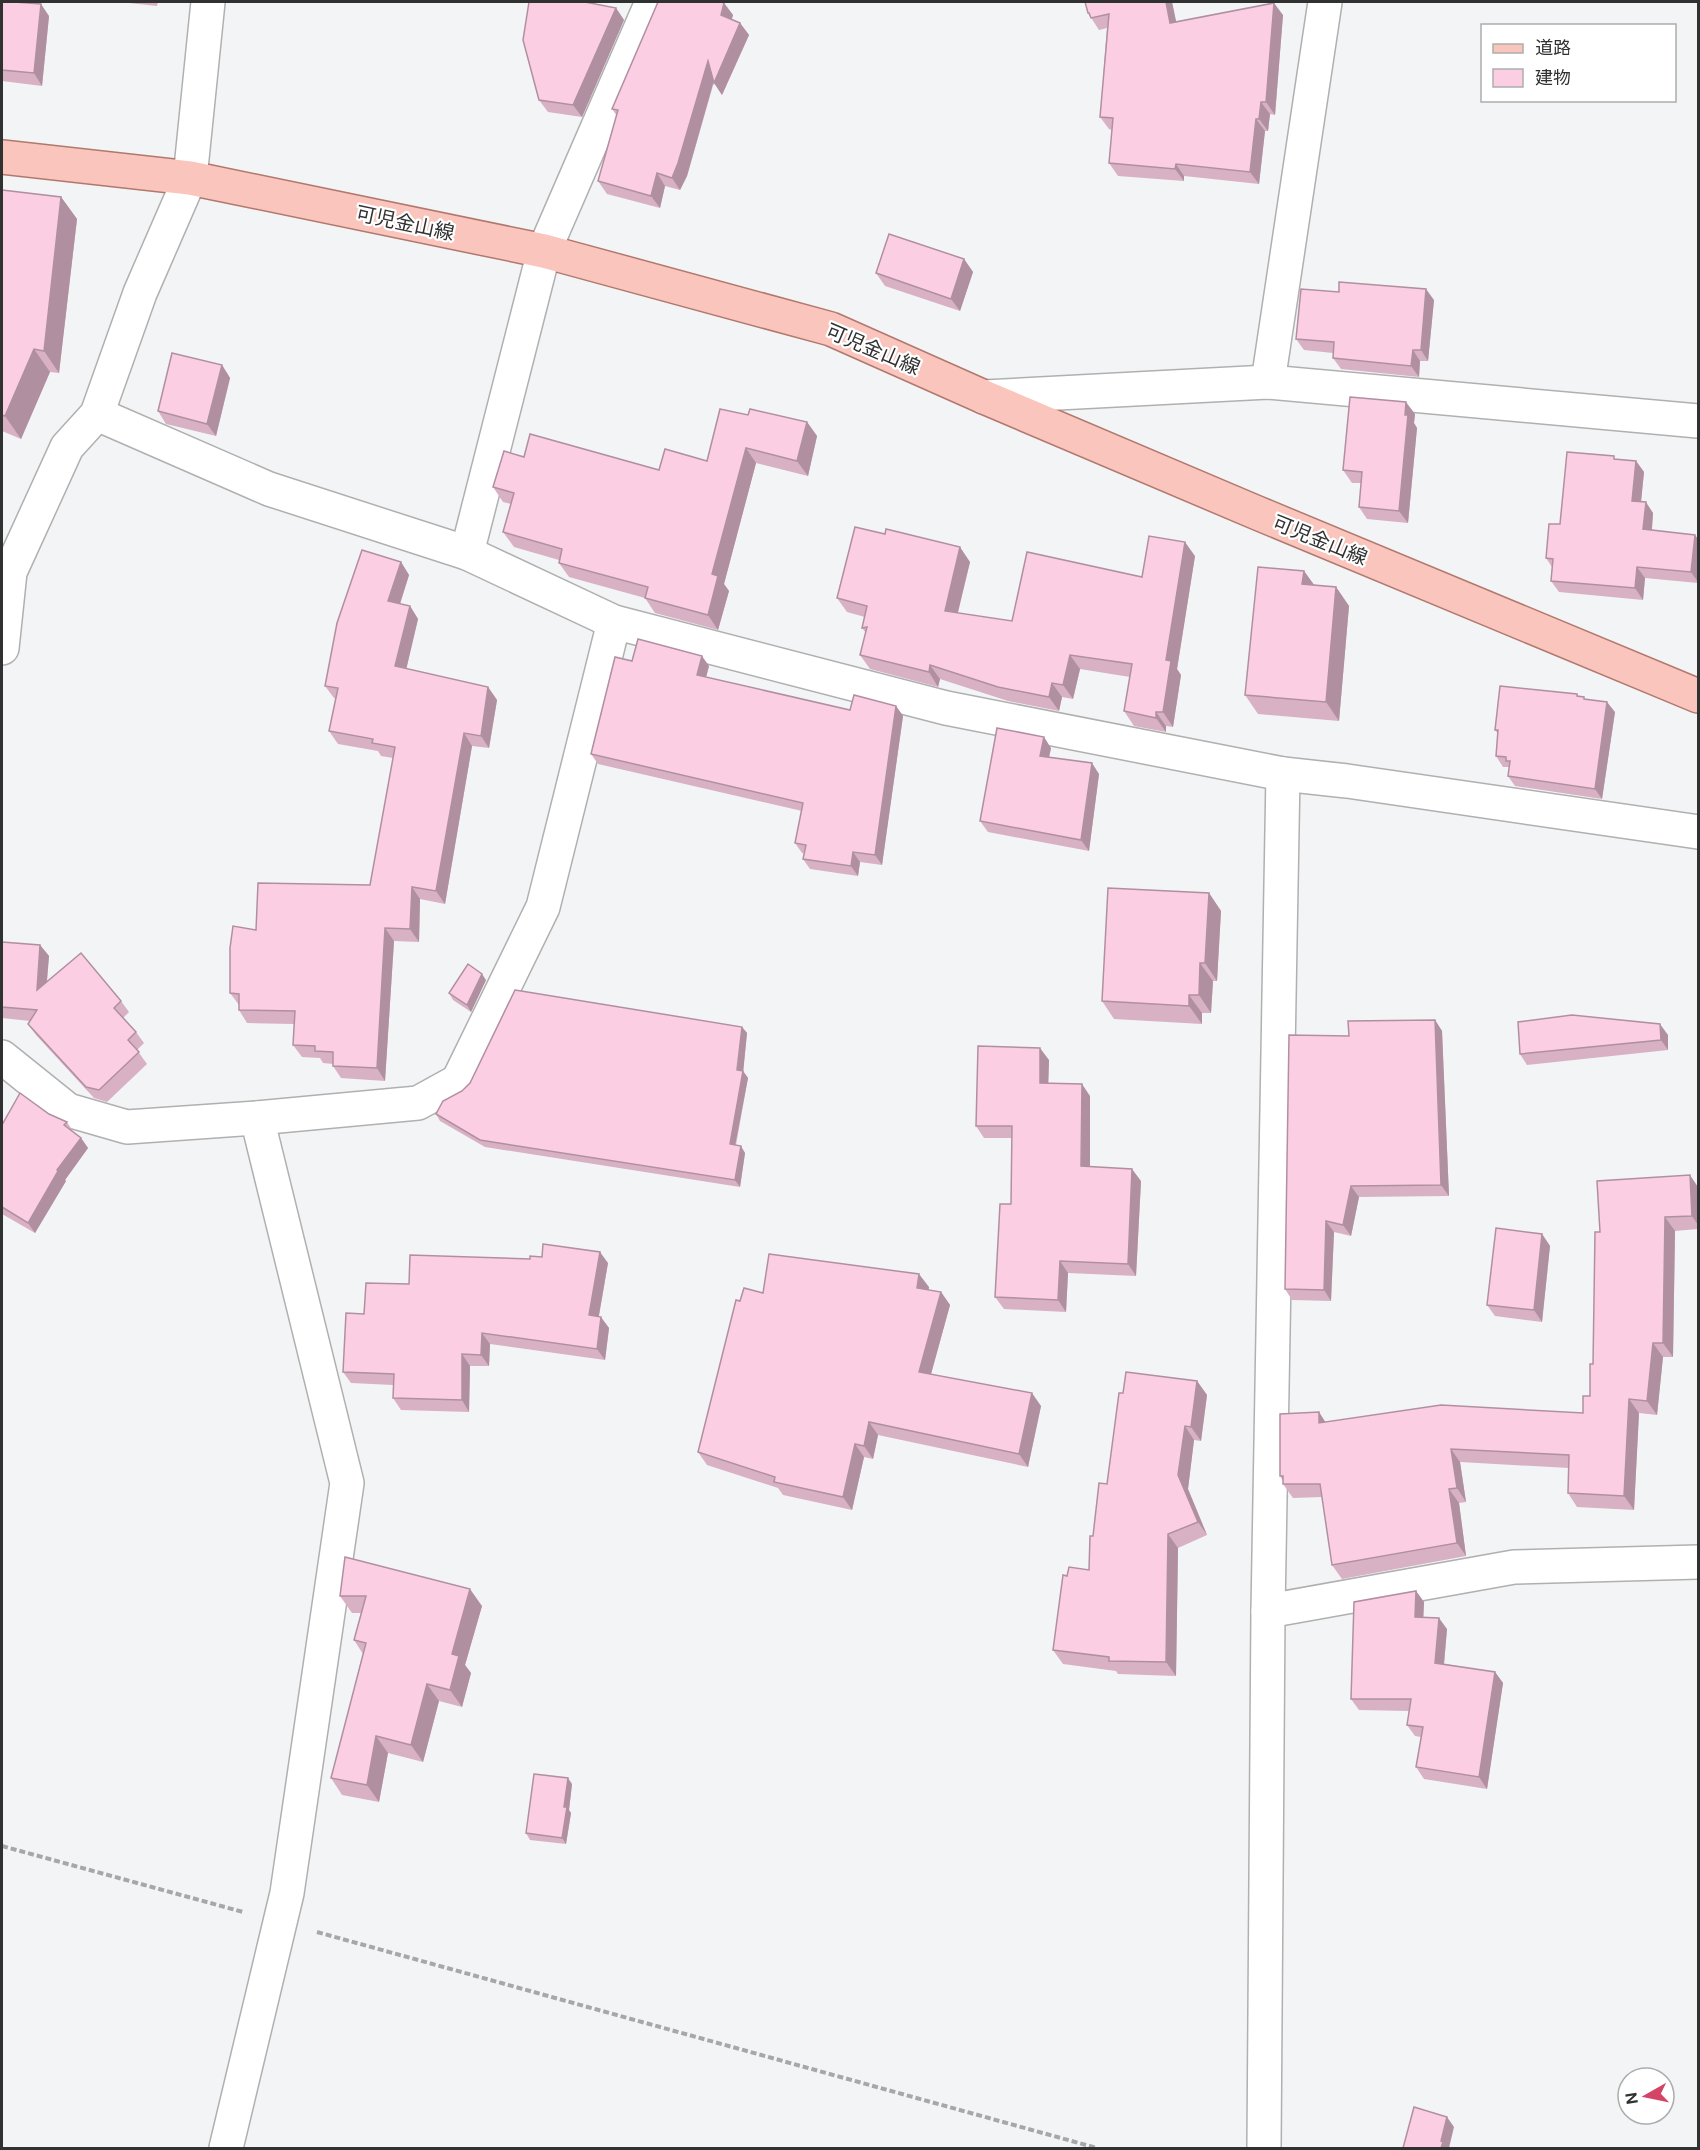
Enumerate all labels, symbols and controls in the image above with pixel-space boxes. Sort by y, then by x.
legend [1481,24,1676,102]
text: 道路 [1535,36,1571,60]
text: 建物 [1535,66,1571,90]
street label: 可児金山線 [353,200,457,246]
street label: 可児金山線 [822,317,924,381]
street label: 可児金山線 [1269,509,1371,571]
north arrow [1616,2066,1676,2126]
text: N [1620,2091,1643,2106]

